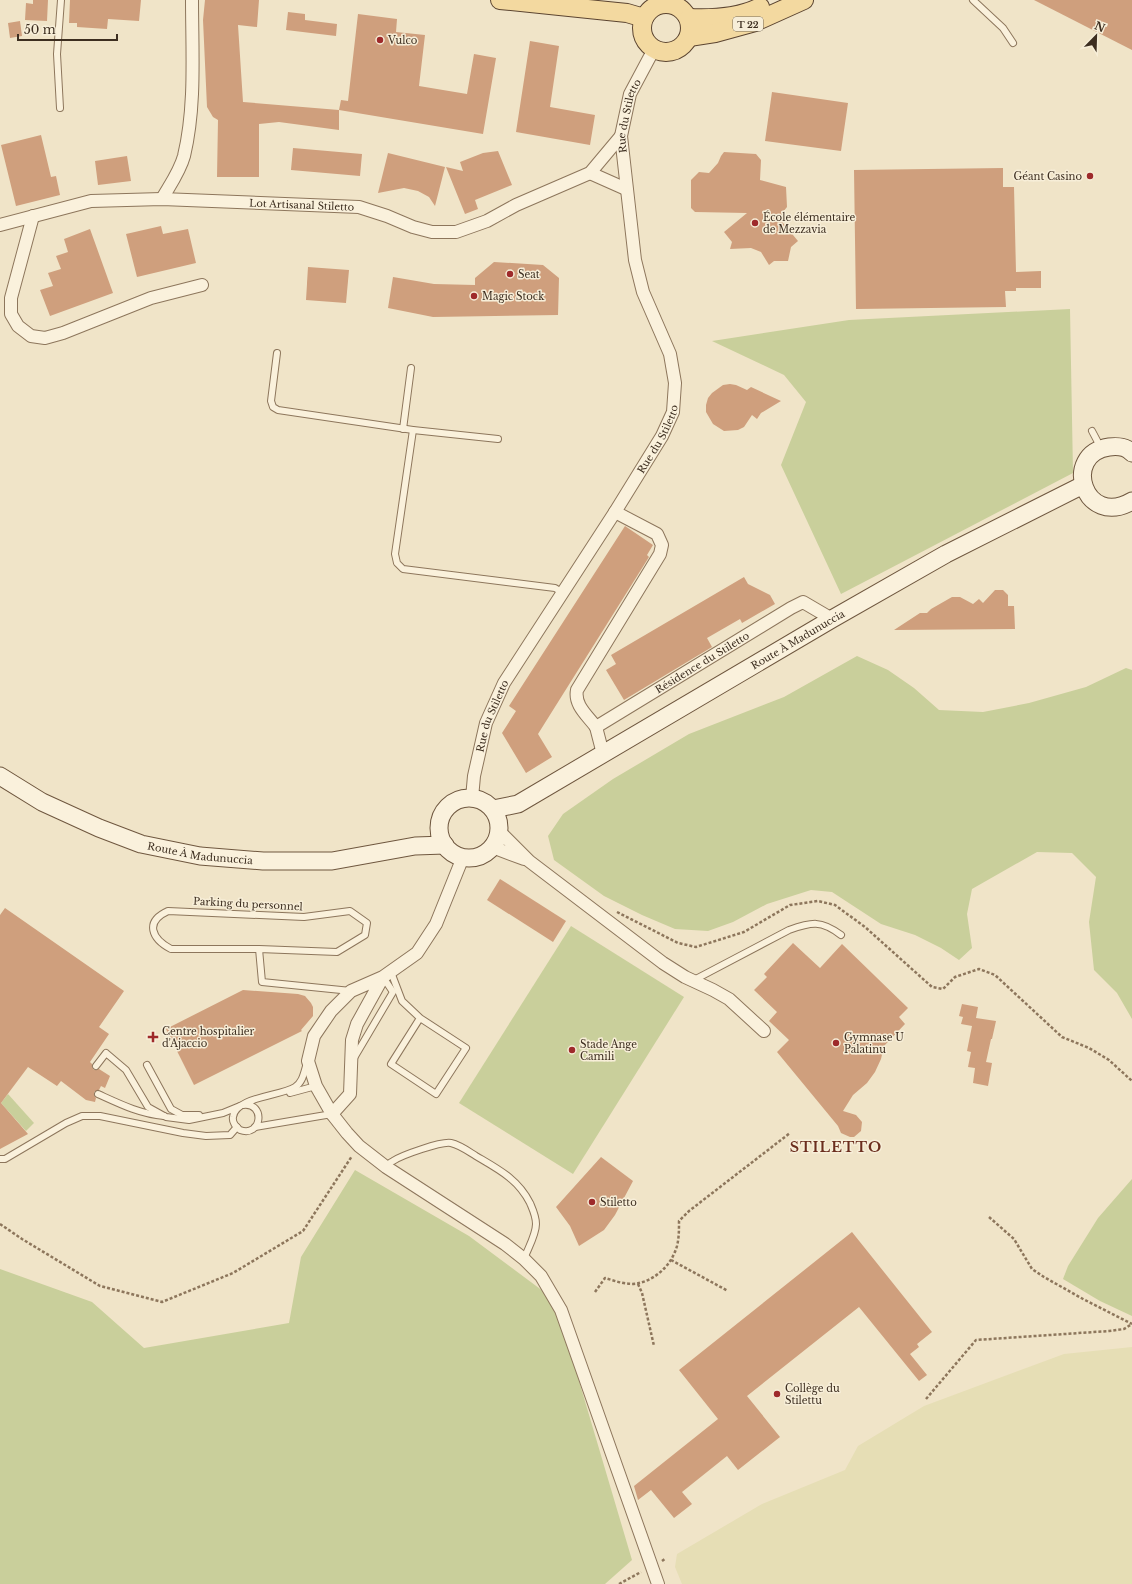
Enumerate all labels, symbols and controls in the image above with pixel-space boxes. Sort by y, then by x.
scale bar [18,16,117,42]
north arrow [1076,16,1116,56]
road number: T 22 [733,17,763,31]
text: N [1092,18,1108,36]
text: 50 m [24,22,56,37]
place label: Vulco [387,34,418,47]
marker: Vulco [375,35,385,45]
street label: Rue du Stiletto [614,76,644,154]
place label: Géant Casino [1014,170,1082,183]
marker: Géant Casino [1085,171,1095,181]
street label: Lot Artisanal Stiletto [249,196,355,213]
place label: École élémentaire de Mezzavia [763,210,855,236]
marker: École élémentaire de Mezzavia [750,218,760,228]
place label: Seat [518,268,540,281]
marker: Seat [505,269,515,279]
place label: Magic Stock [482,290,545,303]
marker: Magic Stock [469,291,479,301]
street label: Rue du Stiletto [634,404,680,476]
street label: Route À Madunuccia [748,607,847,672]
street label: Résidence du Stiletto [652,628,752,696]
street label: Rue du Stiletto [473,677,511,753]
street label: Route À Madunuccia [146,839,254,867]
street label: Parking du personnel [193,895,303,913]
place label: Centre hospitalier d'Ajaccio [162,1025,255,1050]
marker: Centre hospitalier d'Ajaccio [147,1031,159,1043]
place label: Gymnase U Palatinu [844,1031,904,1056]
place label: Stade Ange Camili [580,1038,637,1063]
marker: Gymnase U Palatinu [831,1038,841,1048]
marker: Stade Ange Camili [567,1045,577,1055]
district label: STILETTO [790,1138,882,1156]
place label: Stiletto [600,1196,637,1209]
marker: Stiletto [587,1197,597,1207]
place label: Collège du Stilettu [785,1382,840,1407]
marker: Collège du Stilettu [772,1389,782,1399]

